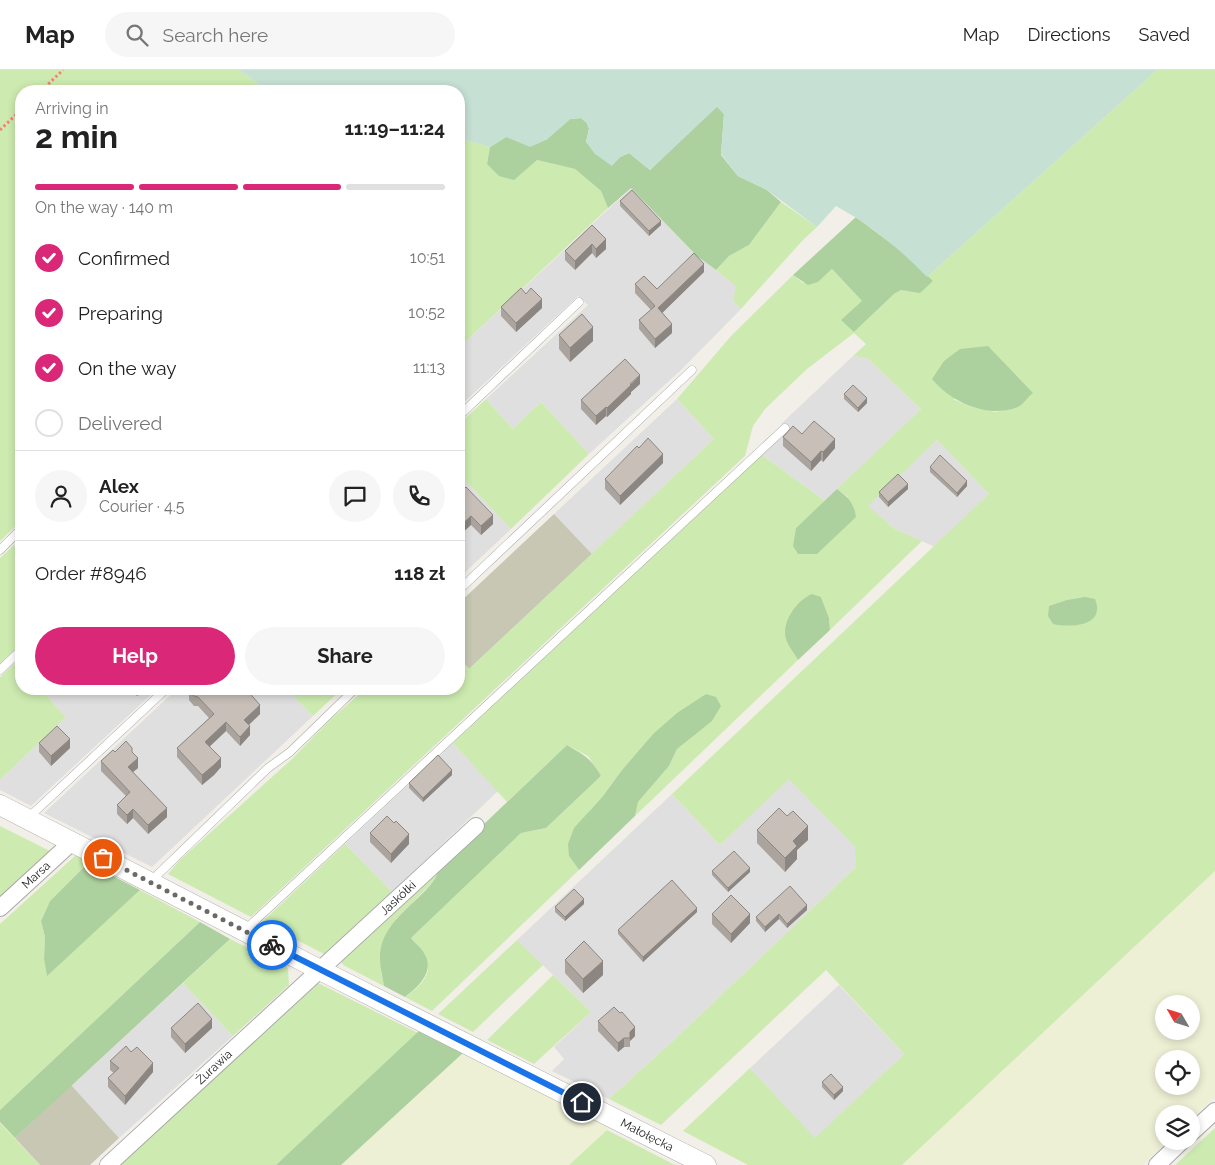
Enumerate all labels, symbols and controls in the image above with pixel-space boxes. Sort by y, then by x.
search box [105,12,455,57]
text: Map [25,20,75,49]
icon: search [123,21,151,49]
text: Search here [163,24,268,46]
text: Map [963,24,999,45]
text: Directions [1027,24,1111,45]
text: Saved [1139,24,1190,45]
text: Arriving in [35,99,109,118]
text: 11:19–11:24 [344,117,445,139]
text: 2 min [35,118,118,155]
text: On the way · 140 m [35,198,173,217]
icon: check [35,244,63,272]
text: Confirmed [78,247,170,269]
text: 10:51 [410,248,445,267]
icon: check [35,299,63,327]
text: Preparing [78,302,163,324]
text: 10:52 [408,303,445,322]
icon: check [35,354,63,382]
text: On the way [78,357,177,379]
text: 11:13 [413,358,445,377]
text: Delivered [78,412,162,434]
button: person [35,470,87,522]
button: chat [329,470,381,522]
button: phone [393,470,445,522]
text: Alex [99,475,139,497]
text: Courier · 4.5 [99,497,184,516]
text: Order #8946 [35,562,147,584]
text: 118 zł [394,562,445,584]
button: Help [35,627,235,685]
button: Share [245,627,445,685]
pin [82,837,124,879]
icon: bag [89,844,117,872]
street label: Marsa [19,858,53,892]
street label: Jaskółki [377,878,419,918]
courier [247,920,297,970]
icon: bike [258,931,286,959]
north arrow [1155,995,1200,1040]
map controls [1155,995,1200,1150]
street label: Żurawia [193,1047,235,1087]
button: locate [1155,1050,1200,1095]
pin [561,1081,603,1123]
icon: home [568,1088,596,1116]
button: layers [1155,1105,1200,1150]
street label: Małołęcka [618,1116,676,1154]

